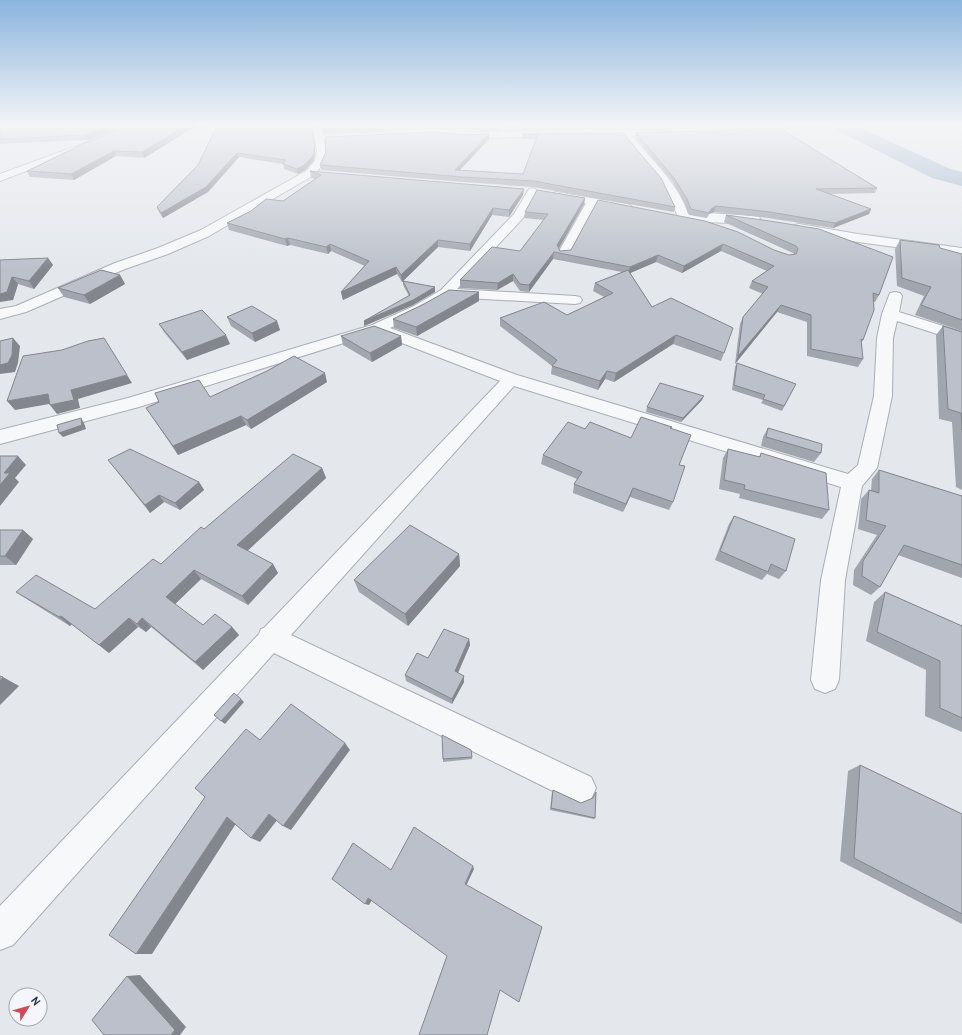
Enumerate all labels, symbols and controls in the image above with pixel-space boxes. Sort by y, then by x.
north arrow [8,987,48,1027]
text: N [28,994,44,1008]

